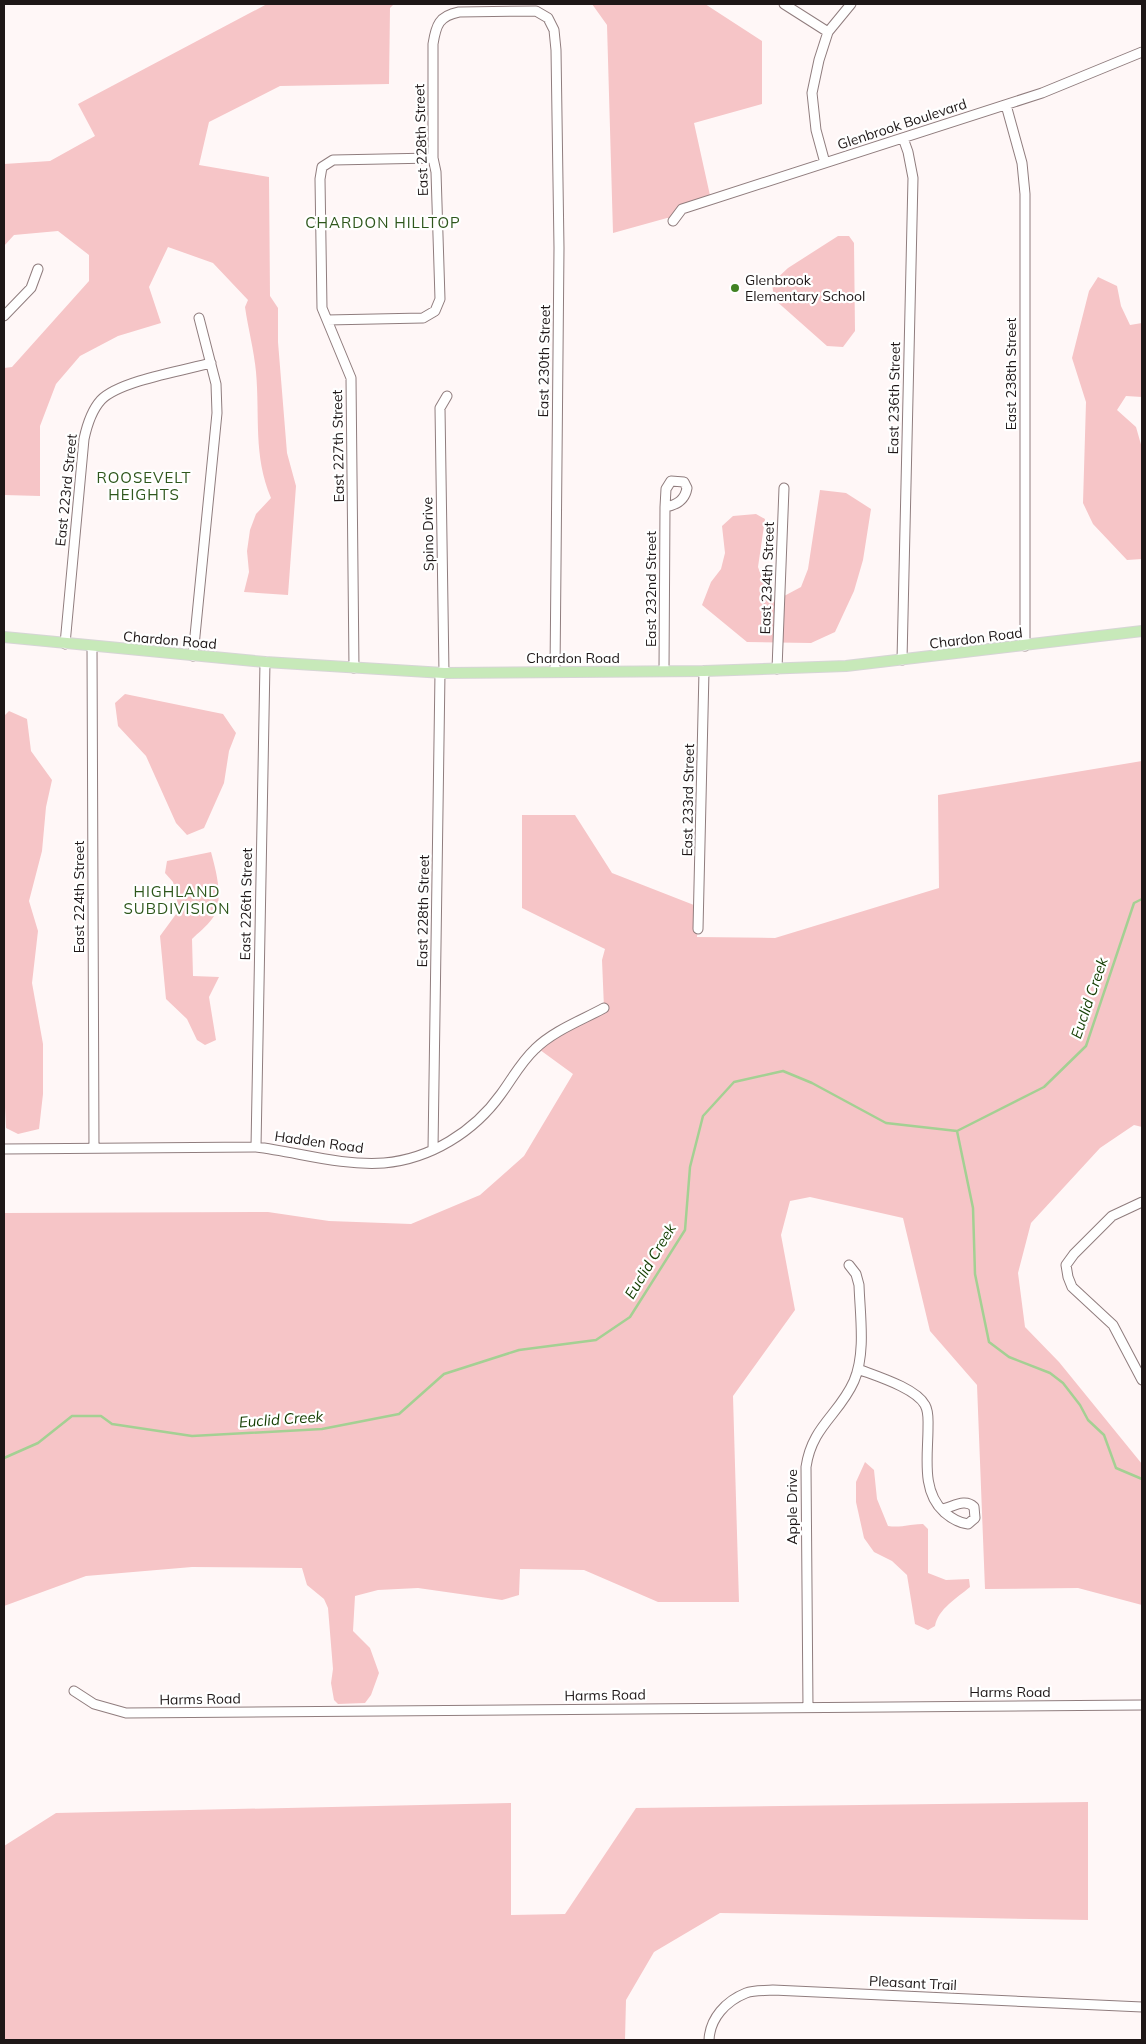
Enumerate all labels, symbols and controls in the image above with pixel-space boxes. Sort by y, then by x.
street label: East 228th Street [410,83,432,197]
street label: Glenbrook Boulevard [835,95,969,153]
district label: CHARDON HILLTOP [305,213,461,232]
place label: Glenbrook Elementary School [745,271,865,305]
marker: Glenbrook Elementary School [729,282,741,294]
street label: East 230th Street [534,304,554,417]
street label: East 238th Street [1002,318,1020,430]
street label: East 236th Street [884,341,904,454]
street label: East 227th Street [328,389,348,502]
street label: East 223rd Street [51,433,81,547]
district label: ROOSEVELT HEIGHTS [96,468,192,504]
street label: Spino Drive [418,497,438,571]
street label: East 234th Street [756,521,778,635]
street label: East 232nd Street [642,531,660,647]
street label: Chardon Road [928,623,1024,653]
street label: Chardon Road [123,627,217,653]
street label: Chardon Road [526,649,620,667]
street label: East 233rd Street [678,743,698,857]
street label: East 224th Street [70,841,88,953]
street label: East 226th Street [236,847,256,960]
street label: East 228th Street [413,854,433,967]
district label: HIGHLAND SUBDIVISION [124,882,230,918]
water label: Euclid Creek [1066,954,1112,1041]
street label: Hadden Road [273,1127,365,1157]
water label: Euclid Creek [620,1219,681,1302]
water label: Euclid Creek [238,1406,325,1431]
street label: Apple Drive [783,1469,801,1545]
street label: Harms Road [969,1683,1051,1701]
street label: Harms Road [564,1685,646,1705]
street label: Harms Road [159,1689,241,1709]
street label: Pleasant Trail [869,1972,957,1994]

